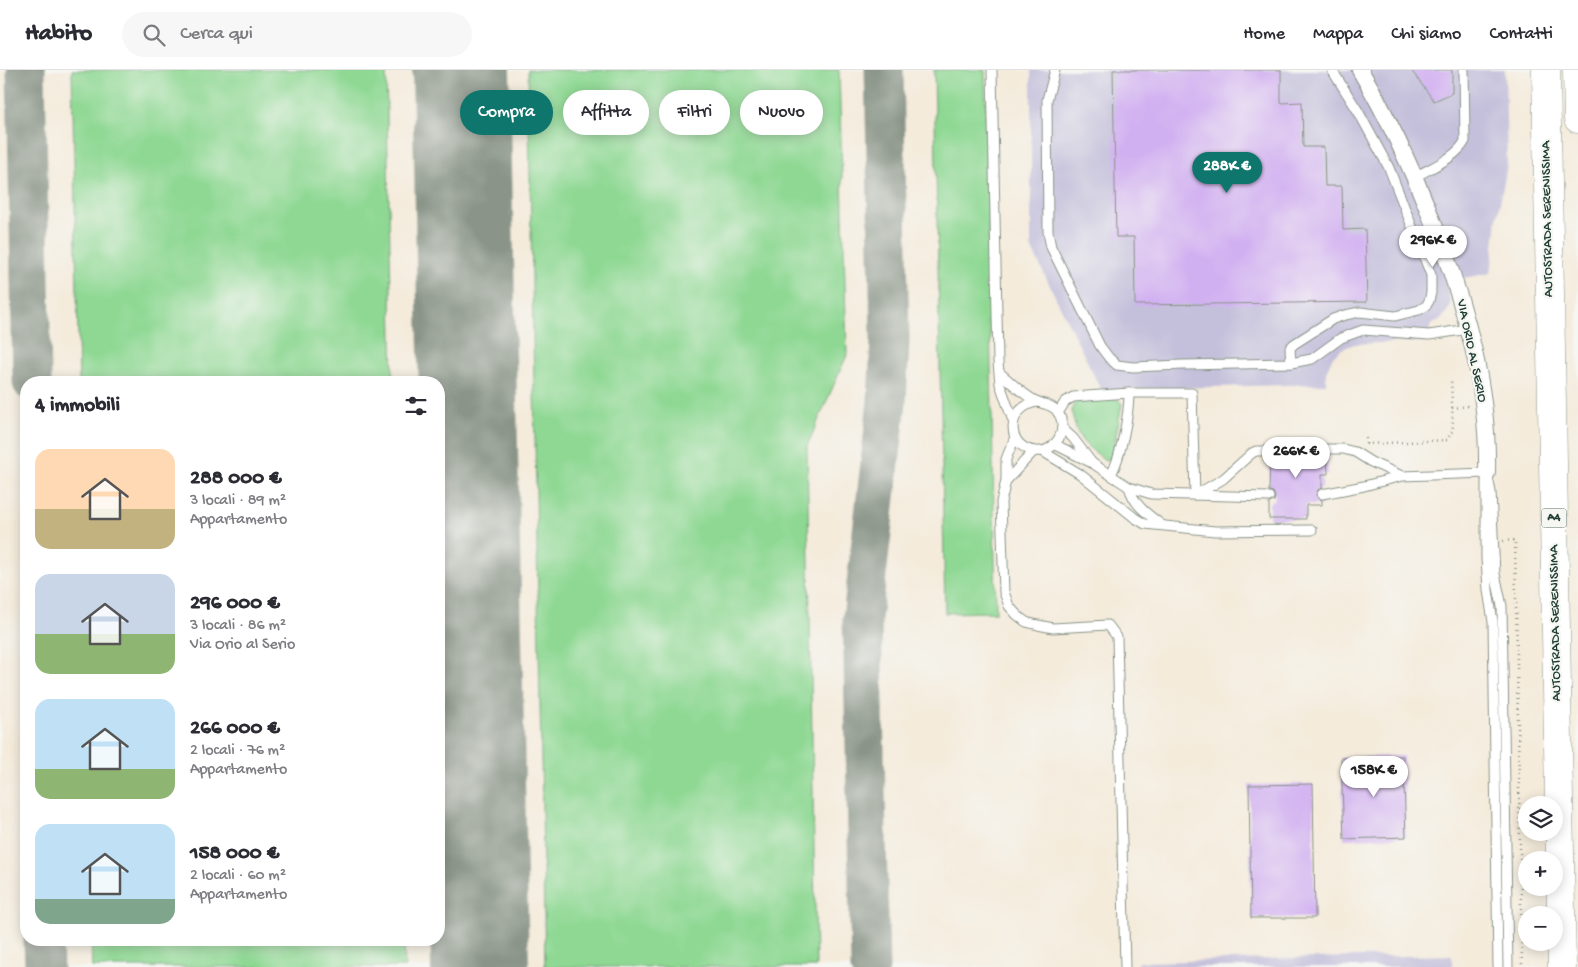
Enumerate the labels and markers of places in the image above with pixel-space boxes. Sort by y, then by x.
pin: 288K € [1186,152,1268,194]
pin: 296K € [1392,226,1474,268]
pin: 266K € [1255,436,1337,479]
pin: 158K € [1333,756,1415,798]

